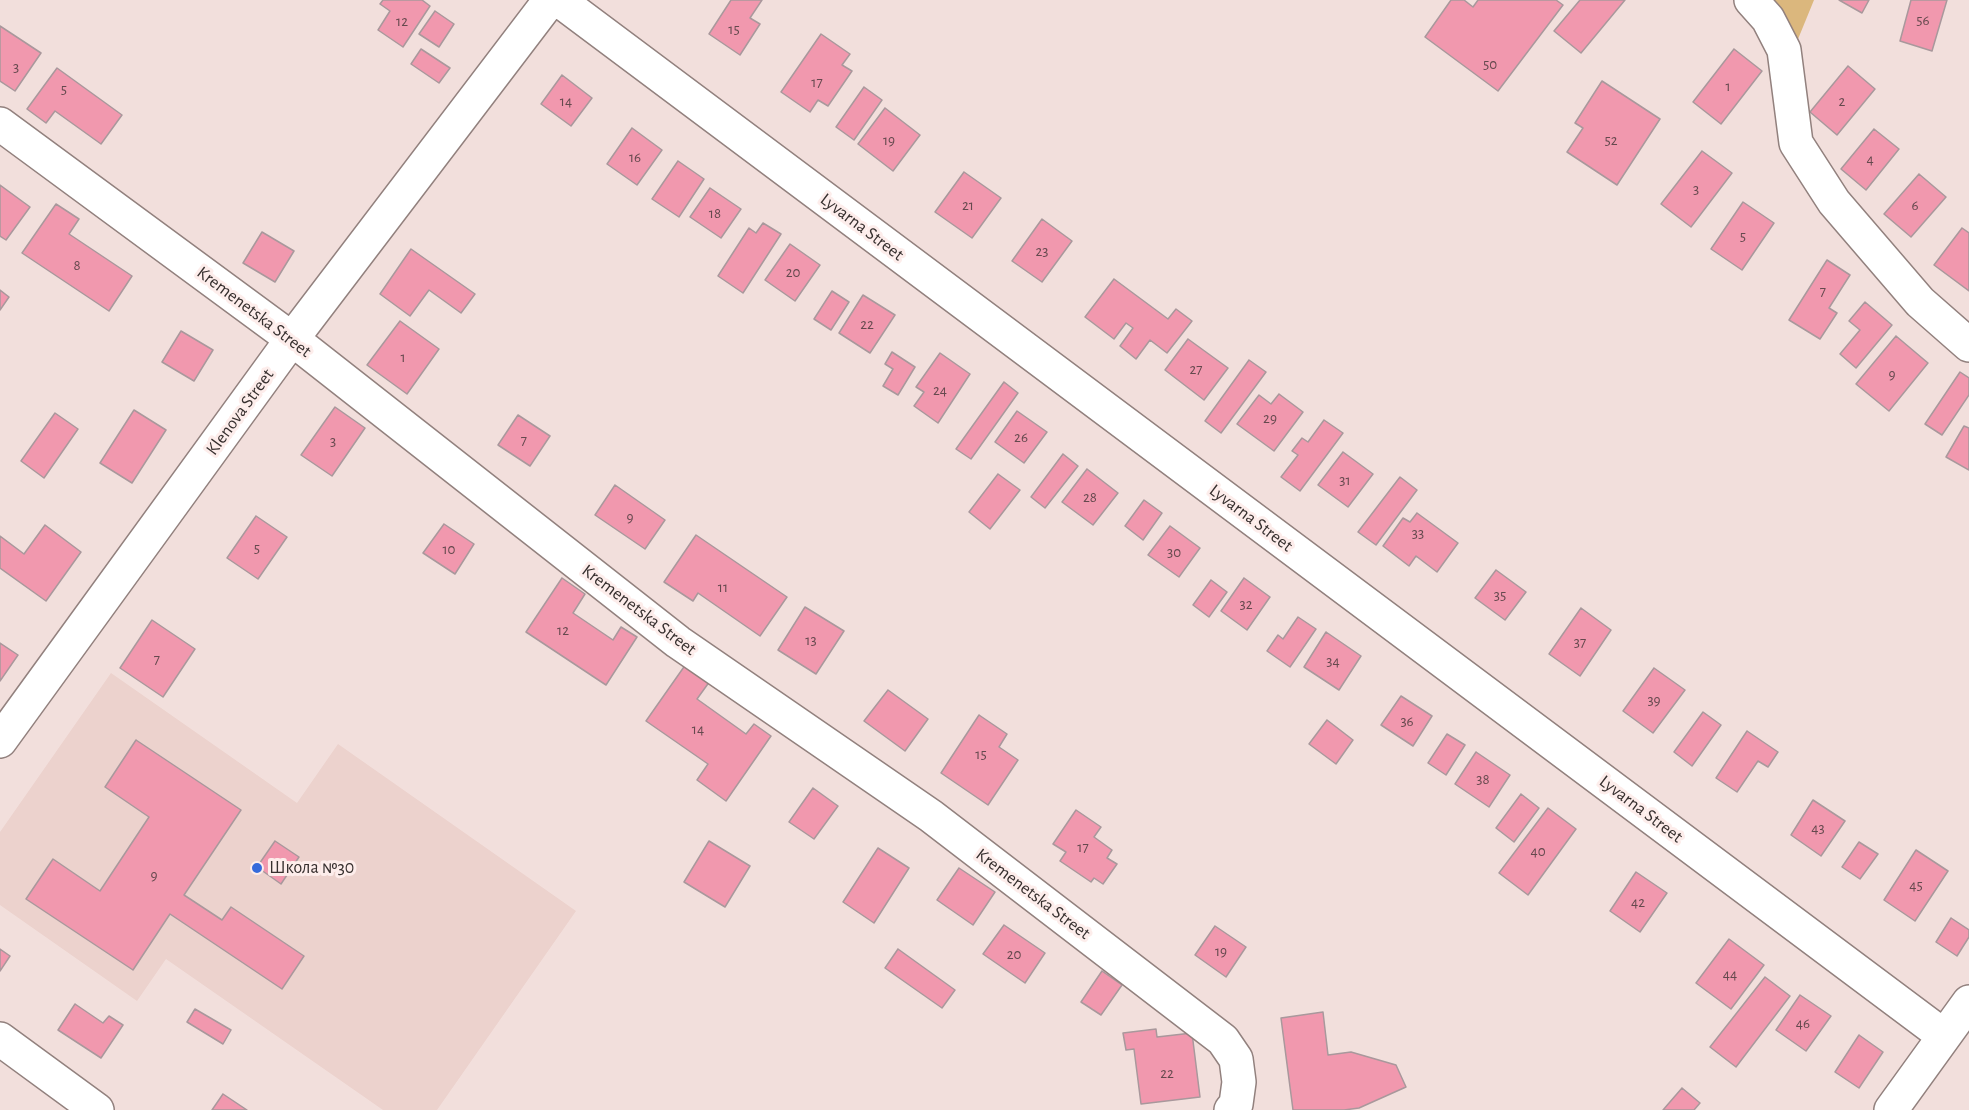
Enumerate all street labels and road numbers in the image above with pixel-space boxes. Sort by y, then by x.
street label: Lyvarna Street [816,189,908,265]
street label: Kremenetska Street [192,262,316,362]
street label: Klenova Street [201,365,279,459]
street label: Lyvarna Street [1205,480,1297,556]
street label: Kremenetska Street [577,560,701,660]
street label: Lyvarna Street [1595,771,1687,847]
street label: Kremenetska Street [971,844,1095,944]

